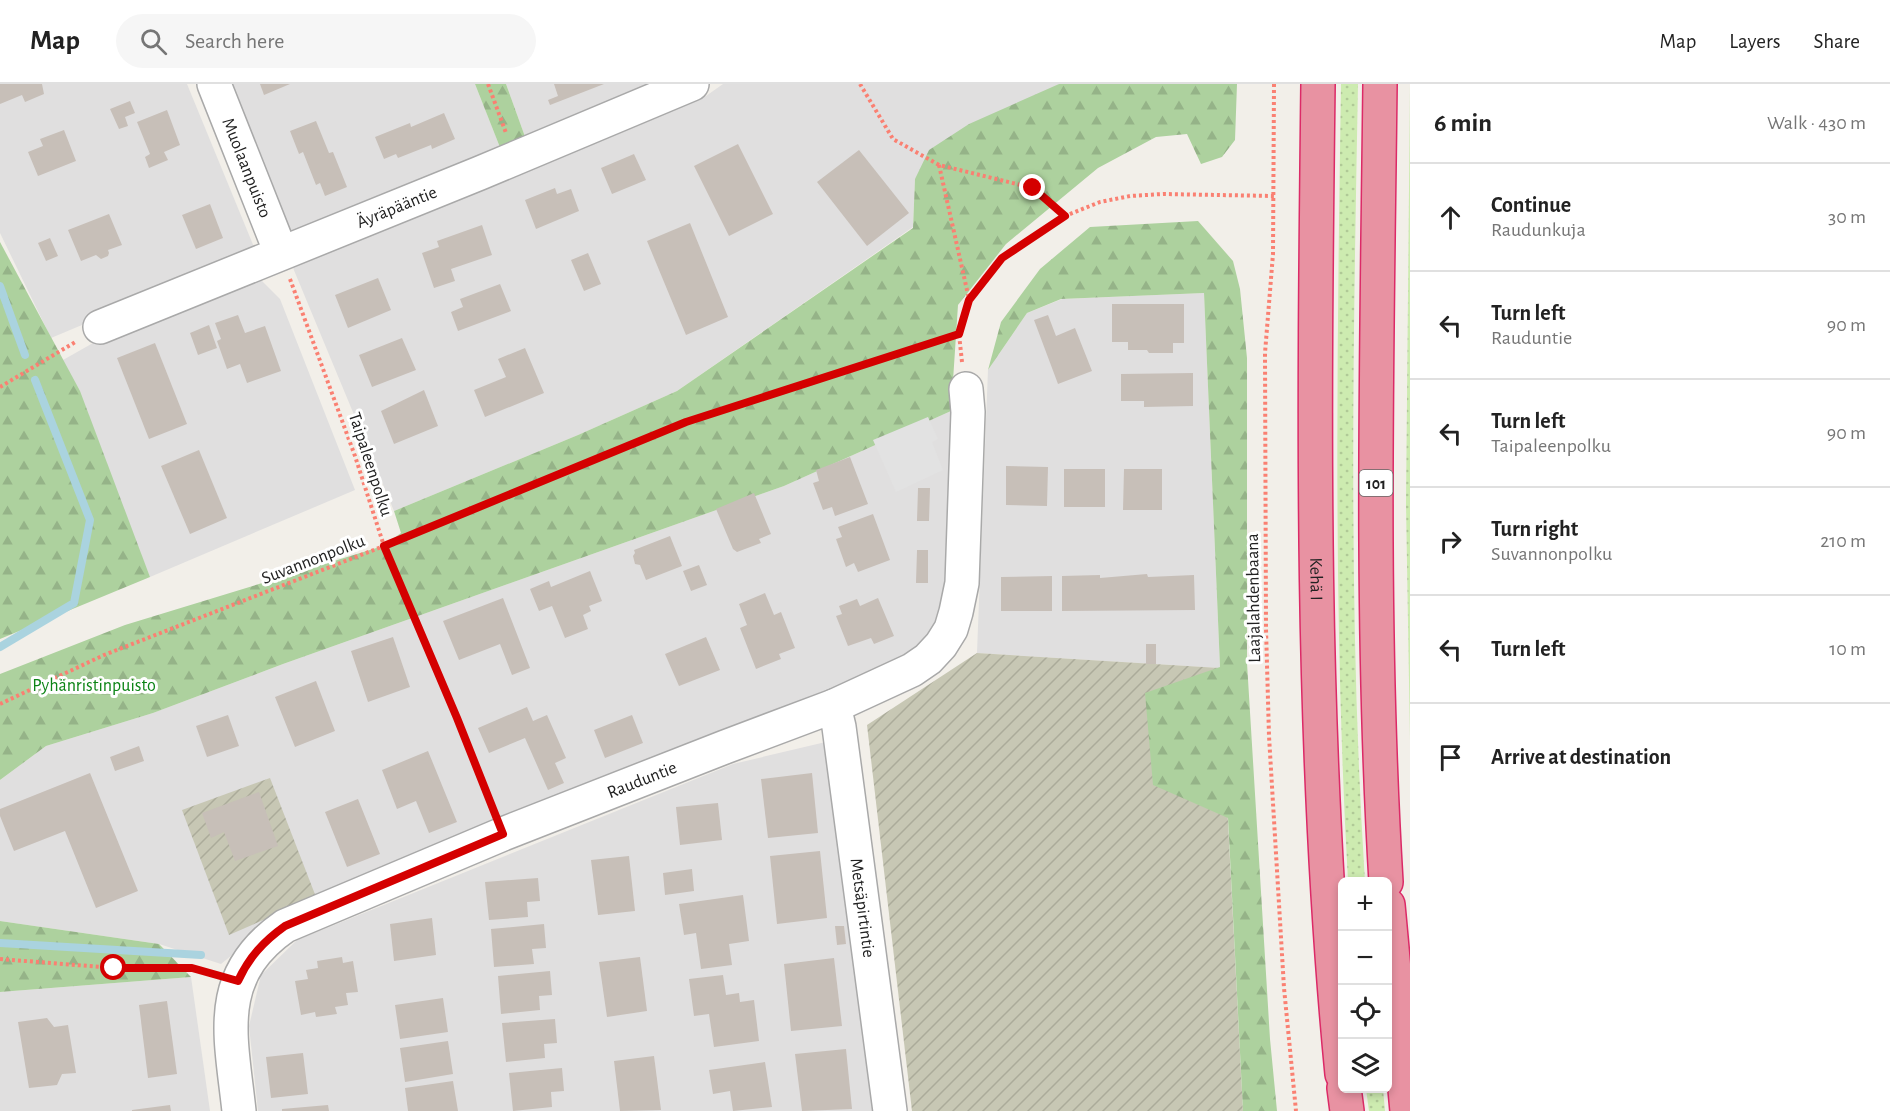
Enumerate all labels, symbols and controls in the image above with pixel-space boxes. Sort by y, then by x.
search box [116,14,536,68]
icon: search [137,25,170,58]
text: Map [30,27,80,55]
text: Search here [185,30,284,52]
text: Map [1660,31,1696,52]
text: Layers [1729,31,1780,52]
text: Share [1813,31,1860,52]
text: 6 min [1434,110,1492,136]
text: Walk · 430 m [1767,113,1866,133]
street label: Muolaanpuisto [218,116,274,221]
route end [1019,174,1045,200]
street label: Äyräpääntie [353,183,440,232]
text: Continue [1491,194,1571,216]
icon: ahead [1434,201,1467,234]
text: 30 m [1828,207,1866,227]
text: Raudunkuja [1491,220,1586,240]
text: Turn left [1491,302,1565,324]
icon: left [1434,309,1467,342]
text: 90 m [1827,315,1866,335]
text: Rauduntie [1491,328,1572,348]
street label: Taipaleenpolku [345,410,395,518]
text: Turn left [1491,410,1565,432]
icon: left [1434,417,1467,450]
text: 90 m [1827,423,1866,443]
text: Taipaleenpolku [1491,436,1611,456]
road number: 101 [1360,470,1392,496]
text: Turn right [1491,518,1578,540]
icon: right [1434,525,1467,558]
text: 210 m [1820,531,1866,551]
street label: Suvannonpolku [259,532,368,588]
street label: Laajalahdenbaana [1244,533,1264,663]
text: Suvannonpolku [1491,544,1612,564]
street label: Kehä I [1306,557,1325,601]
icon: left [1434,633,1467,666]
text: Turn left [1491,638,1565,660]
text: 10 m [1829,639,1866,659]
park label: Pyhänristinpuisto [32,677,156,695]
icon: arrive [1434,741,1467,774]
text: Arrive at destination [1491,746,1671,768]
street label: Rauduntie [605,759,680,802]
street label: Metsäpirtintie [847,857,878,959]
map controls [1338,877,1392,1093]
button: + [1338,877,1392,931]
button: − [1338,931,1392,985]
route start [100,954,126,980]
button: locate [1338,985,1392,1039]
button: layers [1338,1039,1392,1093]

